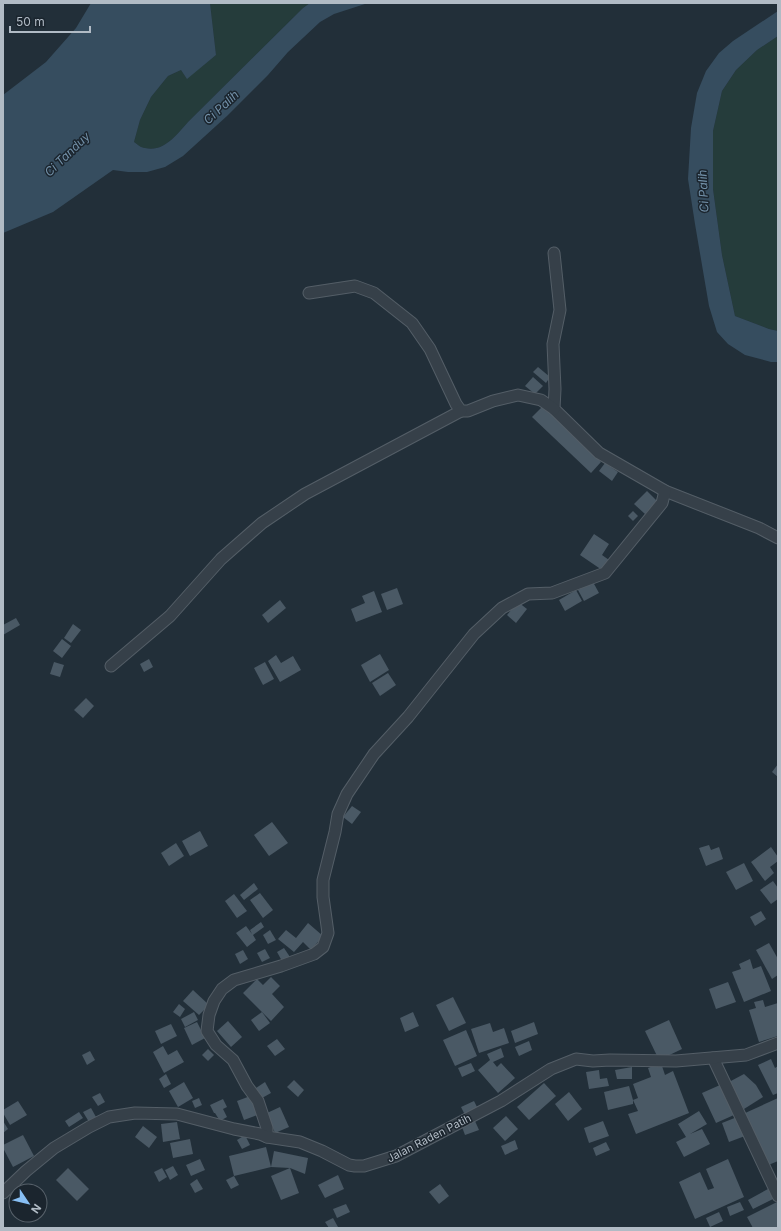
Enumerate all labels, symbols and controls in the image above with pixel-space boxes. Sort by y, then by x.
scale bar [10,8,90,34]
text: 50 m [16,14,45,29]
water label: Ci Palih [200,87,242,127]
water label: Ci Tanduy [41,128,93,179]
water label: Ci Palih [694,169,712,213]
street label: Jalan Raden Patih [384,1111,474,1165]
north arrow [8,1183,48,1223]
text: N [28,1201,44,1216]

